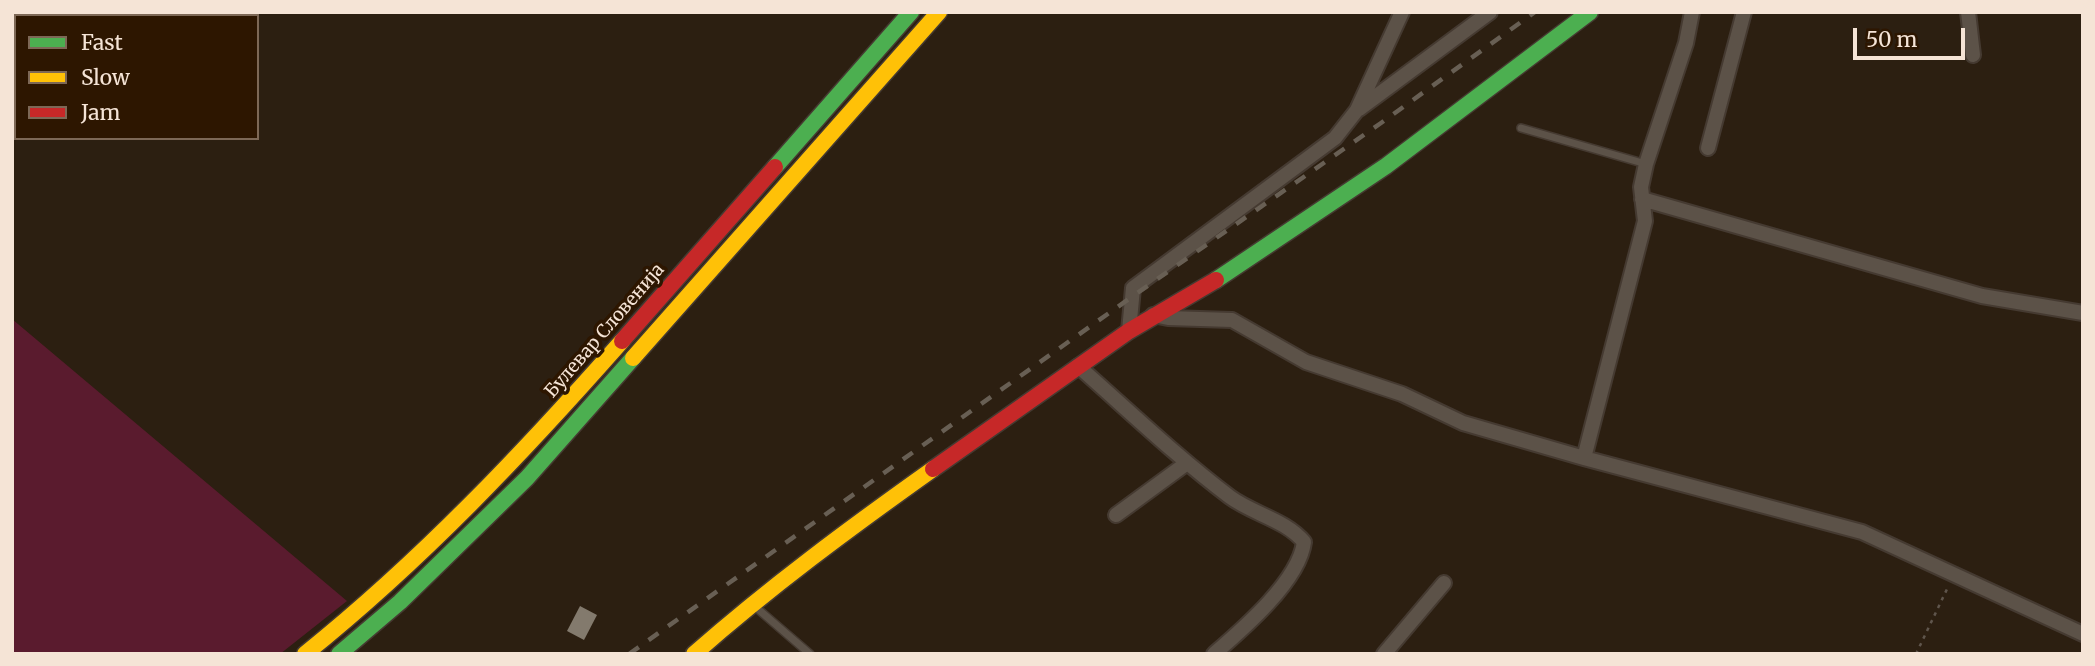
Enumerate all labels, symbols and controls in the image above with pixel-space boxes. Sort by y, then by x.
legend [14,14,259,140]
scale bar [1857,14,1969,58]
text: 50 m [1866,26,1917,53]
text: Fast [81,29,123,56]
text: Slow [81,64,130,91]
text: Jam [81,99,120,126]
street label: Булевар Словенија [541,259,669,403]

